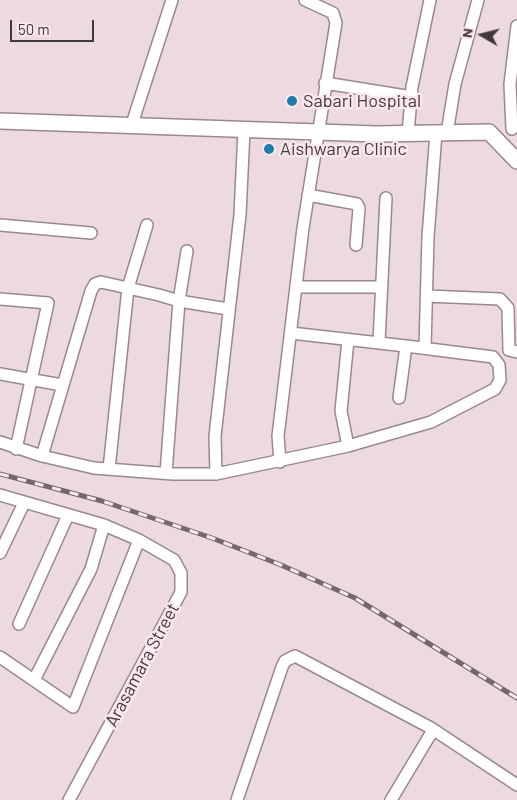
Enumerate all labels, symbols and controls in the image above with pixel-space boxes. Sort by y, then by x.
scale bar [12,10,96,42]
north arrow [457,10,507,60]
text: 50 m [18,20,50,38]
text: N [458,27,476,39]
place label: Sabari Hospital [303,90,421,112]
marker: Sabari Hospital [285,94,299,108]
place label: Aishwarya Clinic [280,138,407,160]
marker: Aishwarya Clinic [262,142,276,156]
street label: Arasamara Street [100,599,184,731]

